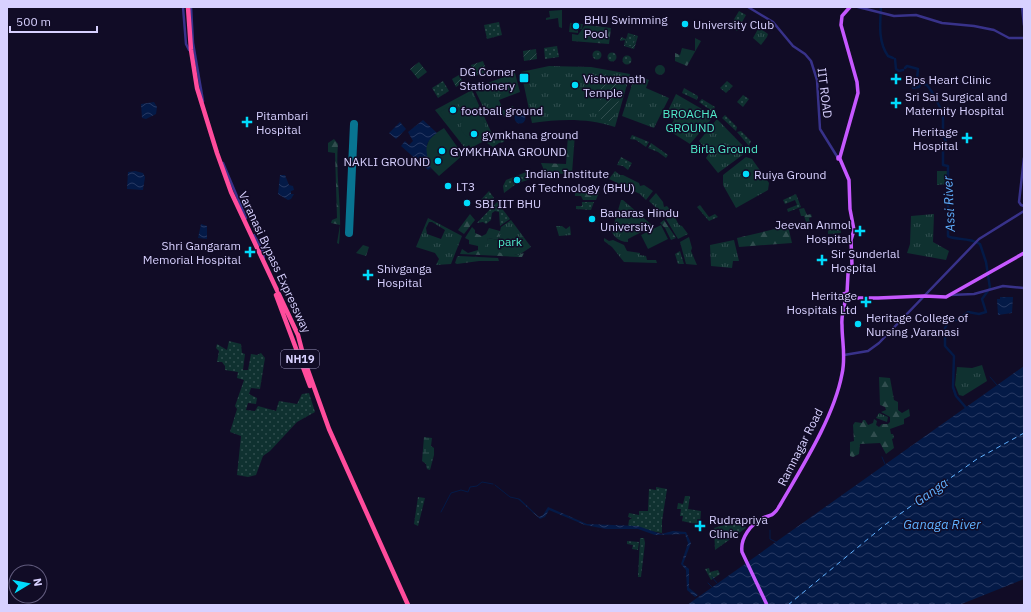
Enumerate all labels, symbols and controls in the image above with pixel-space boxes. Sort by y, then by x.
scale bar [10,8,97,34]
place label: BHU Swimming Pool [584,12,668,41]
text: 500 m [16,14,51,29]
place label: University Club [693,17,774,32]
marker: University Club [680,19,690,29]
marker: BHU Swimming Pool [571,21,581,31]
place label: DG Corner Stationery [459,64,516,93]
street label: IIT ROAD [814,67,836,119]
place label: Vishwanath Temple [583,71,646,100]
marker: DG Corner Stationery [518,72,530,84]
place label: Bps Heart Clinic [905,72,991,87]
marker: Bps Heart Clinic [890,73,902,85]
marker: Vishwanath Temple [570,80,580,90]
place label: Sri Sai Surgical and Maternity Hospital [905,89,1007,118]
marker: Sri Sai Surgical and Maternity Hospital [890,97,902,109]
place label: football ground [461,103,543,118]
marker: football ground [448,105,458,115]
park label: BROACHA GROUND [663,106,718,135]
place label: Pitambari Hospital [256,108,308,137]
marker: Pitambari Hospital [241,116,253,128]
place label: Heritage Hospital [912,124,958,153]
place label: gymkhana ground [482,127,578,142]
marker: gymkhana ground [469,129,479,139]
marker: Heritage Hospital [961,132,973,144]
park label: Birla Ground [690,141,758,156]
place label: GYMKHANA GROUND [450,144,567,159]
marker: GYMKHANA GROUND [437,146,447,156]
place label: NAKLI GROUND [344,154,430,169]
marker: NAKLI GROUND [433,156,443,166]
place label: Indian Institute of Technology (BHU) [525,166,635,195]
place label: Ruiya Ground [754,167,827,182]
marker: Ruiya Ground [741,169,751,179]
water label: Assi River [939,174,959,233]
marker: Indian Institute of Technology (BHU) [512,175,522,185]
place label: LT3 [456,179,475,194]
marker: LT3 [443,181,453,191]
street label: Varanasi Bypass Expressway [236,189,314,335]
place label: SBI IIT BHU [475,196,541,211]
marker: SBI IIT BHU [462,198,472,208]
place label: Banaras Hindu University [600,205,679,234]
marker: Banaras Hindu University [587,214,597,224]
place label: Jeevan Anmol Hospital [775,217,851,246]
marker: Jeevan Anmol Hospital [854,225,866,237]
park label: park [498,234,523,249]
place label: Shri Gangaram Memorial Hospital [143,238,241,267]
marker: Shri Gangaram Memorial Hospital [244,246,256,258]
place label: Sir Sunderlal Hospital [831,246,900,275]
marker: Sir Sunderlal Hospital [816,254,828,266]
place label: Shivganga Hospital [377,261,432,290]
marker: Shivganga Hospital [362,269,374,281]
place label: Heritage Hospitals Ltd [786,288,857,317]
marker: Heritage Hospitals Ltd [860,296,872,308]
place label: Heritage College of Nursing ,Varanasi [866,310,968,339]
marker: Heritage College of Nursing ,Varanasi [853,319,863,329]
road number: NH19 [281,350,319,368]
street label: Ramnagar Road [774,406,826,488]
water label: Ganga [911,474,951,510]
place label: Rudrapriya Clinic [709,512,768,541]
water label: Ganaga River [903,516,982,533]
marker: Rudrapriya Clinic [694,520,706,532]
north arrow [8,564,48,604]
text: N [30,577,45,587]

